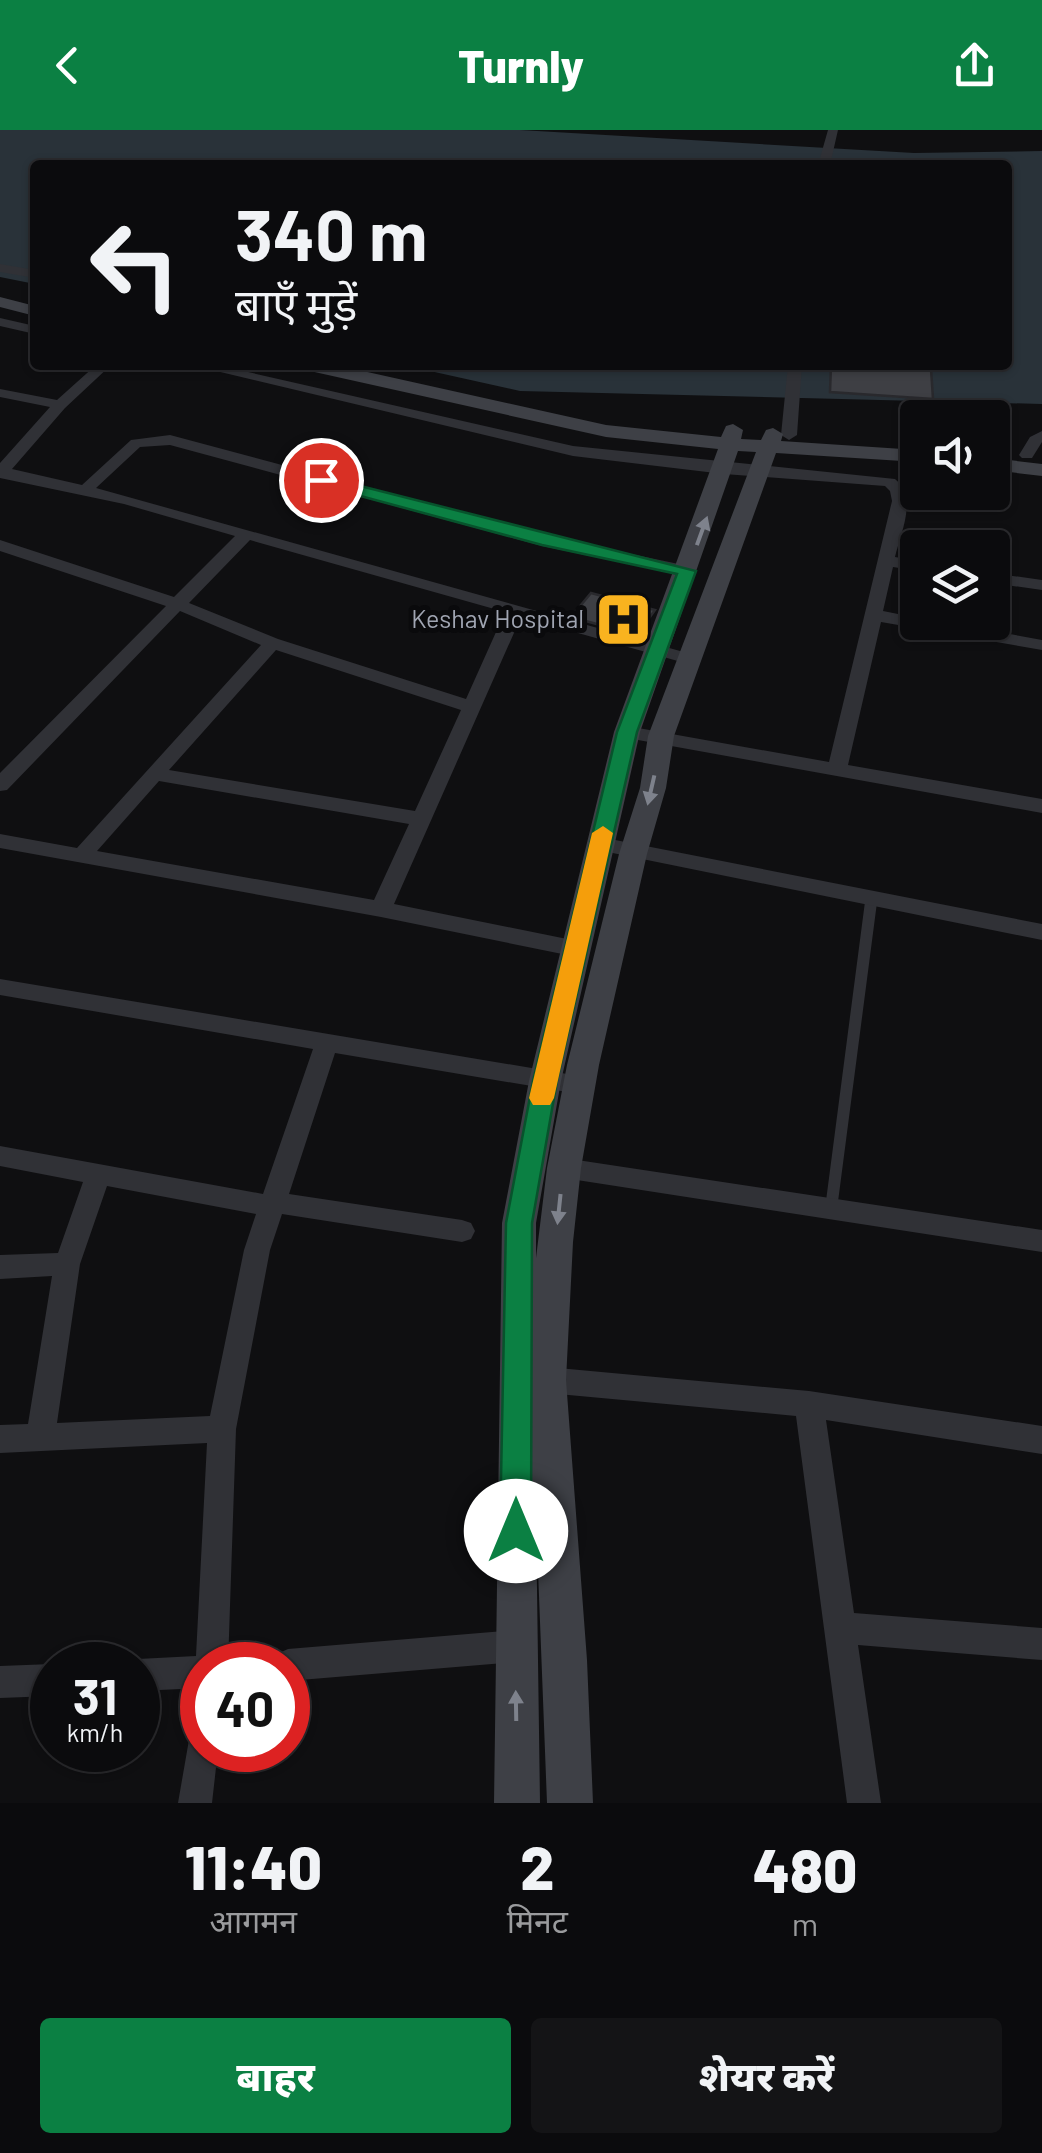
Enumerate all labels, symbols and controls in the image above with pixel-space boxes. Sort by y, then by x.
icon: back [40,38,95,93]
text: Turnly [458,38,584,92]
icon: share [947,38,1002,93]
text: 340 m [235,191,428,275]
icon: left [70,200,200,330]
text: बाएँ मुड़ें [235,276,357,330]
map controls [900,400,1010,640]
button: sound [900,400,1010,510]
pin [279,438,364,523]
icon: arrive [294,453,349,508]
one-way arrow [695,515,710,545]
button: layers [900,530,1010,640]
hospital icon: Keshav Hospital [593,589,653,649]
place label: Keshav Hospital [411,603,584,633]
one-way arrow [643,775,658,806]
one-way arrow [551,1194,567,1226]
position arrow [464,1479,568,1583]
speed limit sign: 40 [180,1642,310,1772]
text: 31 [73,1665,117,1725]
one-way arrow [507,1689,523,1721]
text: km/h [67,1717,123,1747]
text: 11:40 [185,1830,322,1902]
text: 2 [520,1830,554,1902]
text: 480 [753,1833,857,1905]
text: आगमन [210,1901,297,1939]
text: मिनट [507,1901,568,1939]
text: m [792,1904,818,1942]
button: बाहर [40,2018,511,2133]
button: शेयर करें [531,2018,1002,2133]

